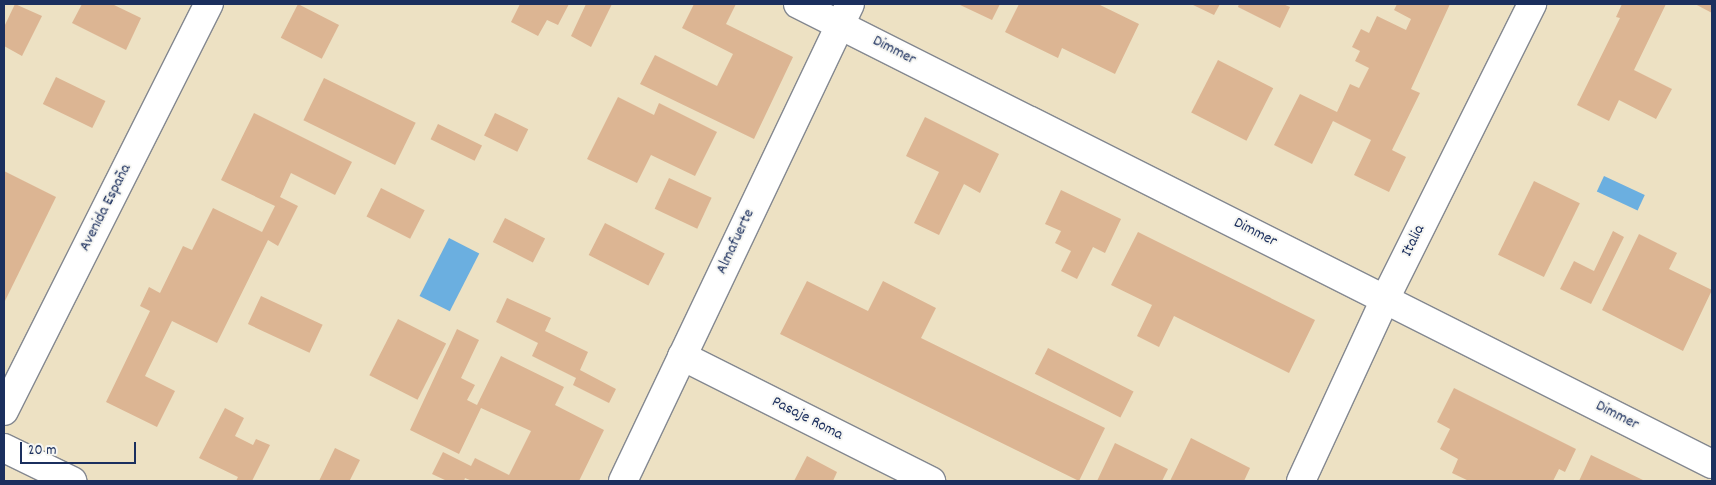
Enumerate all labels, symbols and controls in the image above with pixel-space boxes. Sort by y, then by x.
street label: Dimmer [869,32,919,70]
street label: Avenida España [76,161,136,255]
street label: Almafuerte [713,206,759,278]
street label: Dimmer [1230,214,1280,252]
street label: Italia [1398,222,1430,260]
street label: Pasaje Roma [768,393,846,445]
street label: Dimmer [1592,397,1642,435]
scale bar [22,432,139,464]
text: 20 m [28,440,56,462]

